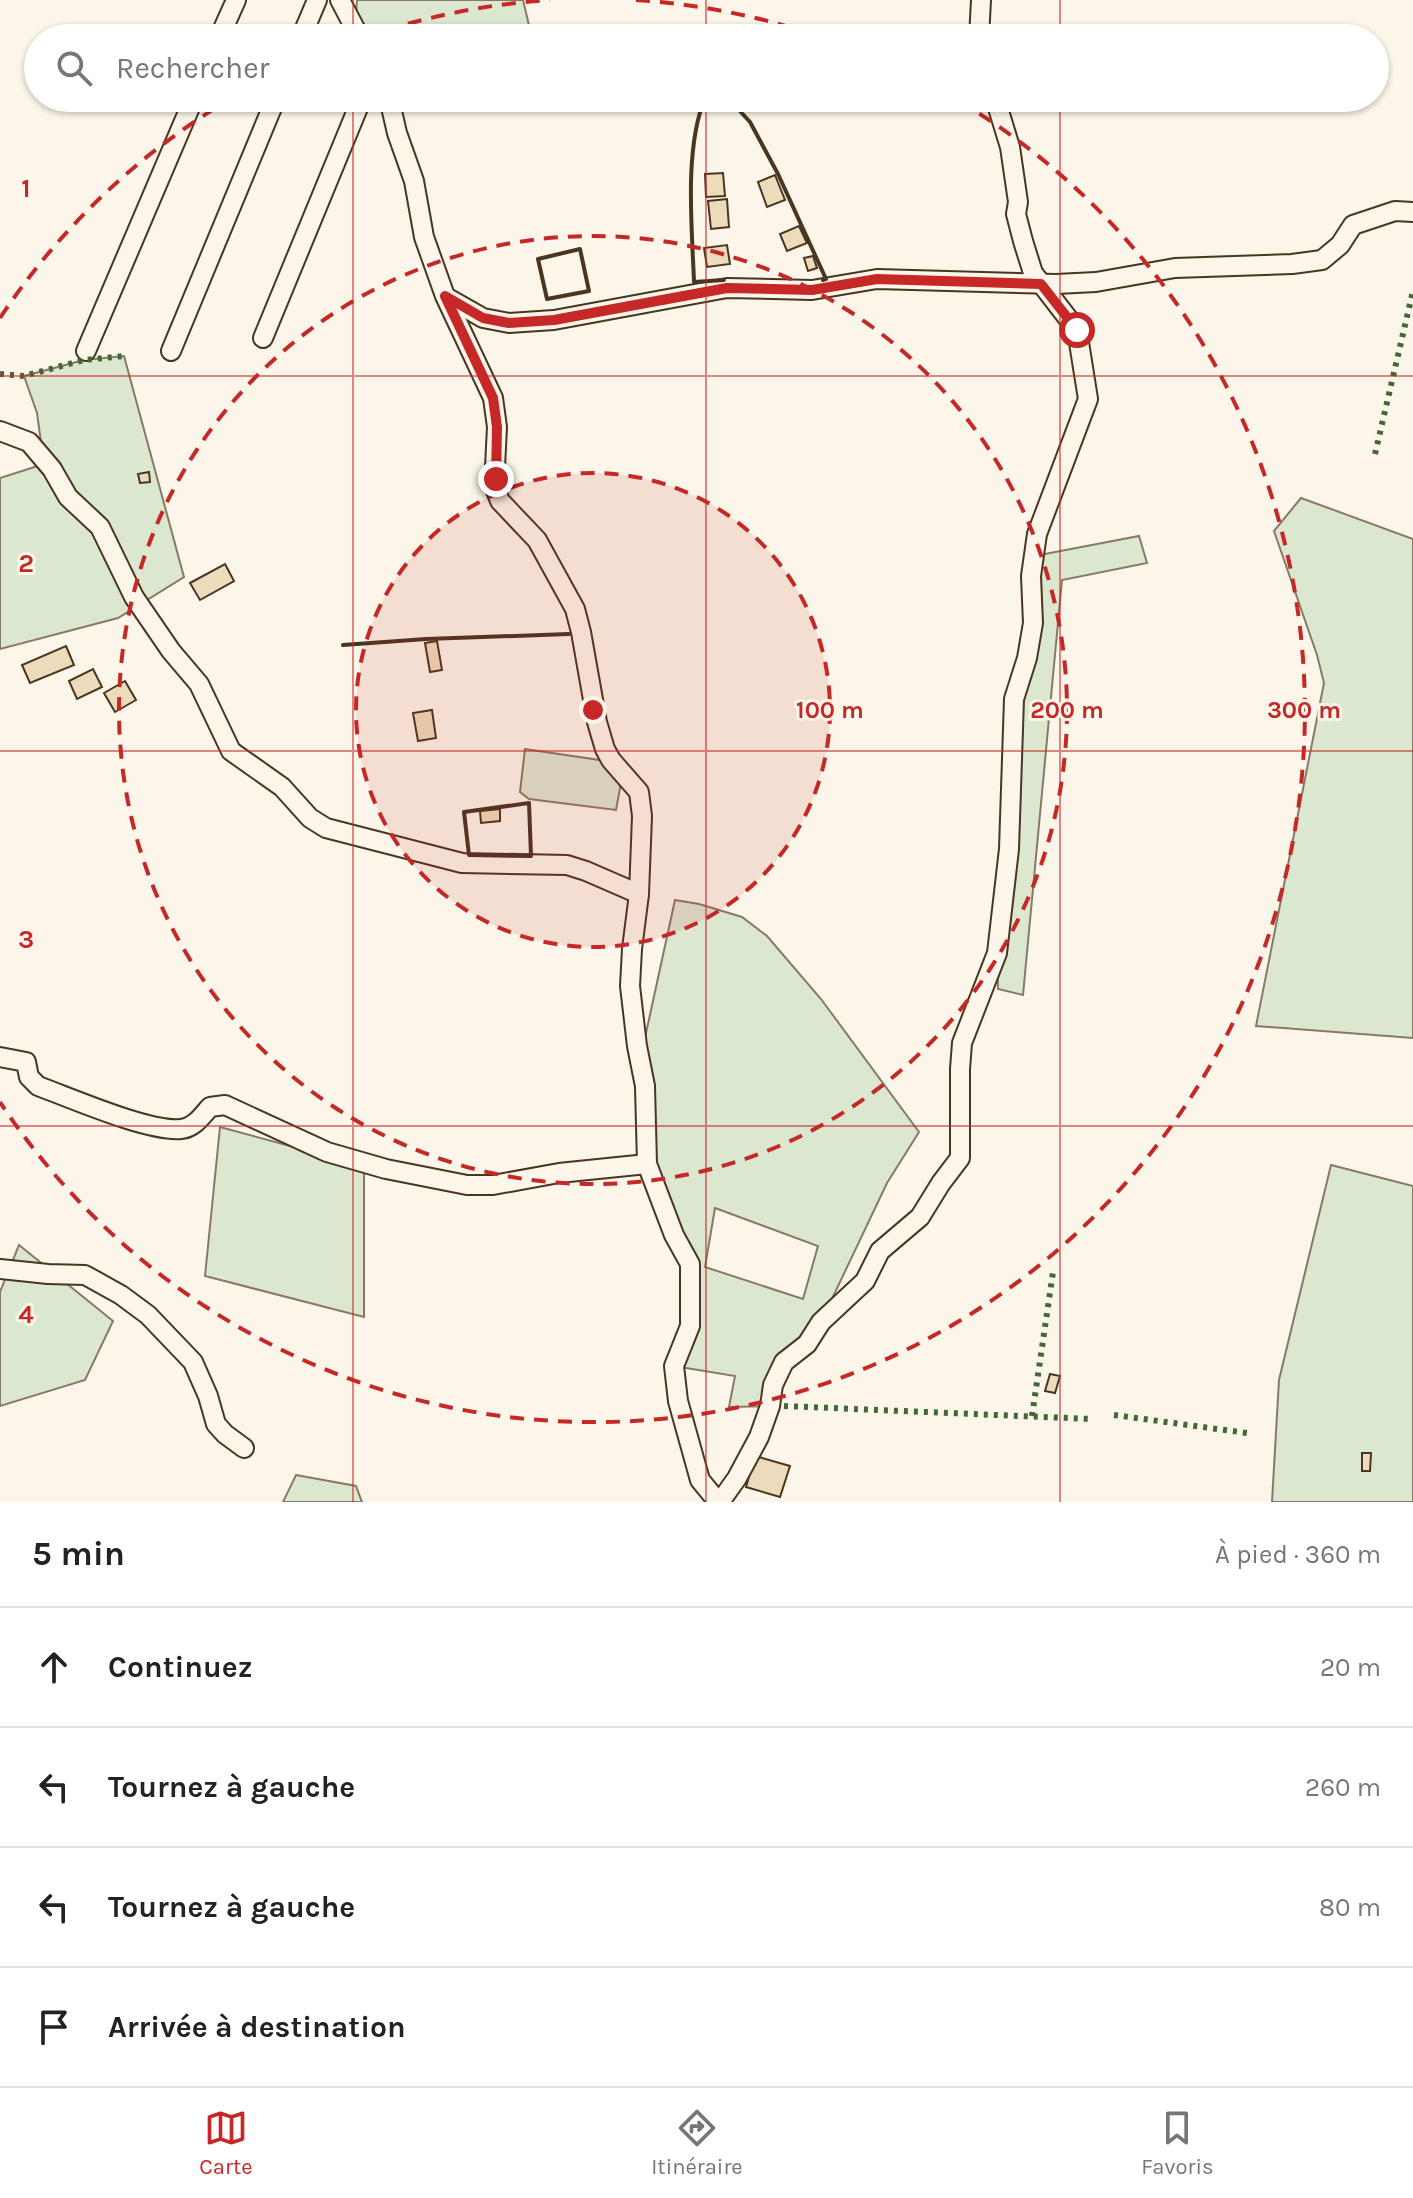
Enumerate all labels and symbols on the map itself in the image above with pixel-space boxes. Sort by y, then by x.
text: 1 [21,173,31,204]
route start [1059,312,1095,348]
route end [478,461,514,497]
text: 2 [18,548,34,579]
centre of rings [579,696,607,724]
text: 100 m [796,696,864,724]
text: 200 m [1030,696,1104,724]
text: 300 m [1267,696,1341,724]
text: 3 [18,924,34,955]
text: 4 [18,1299,34,1330]

